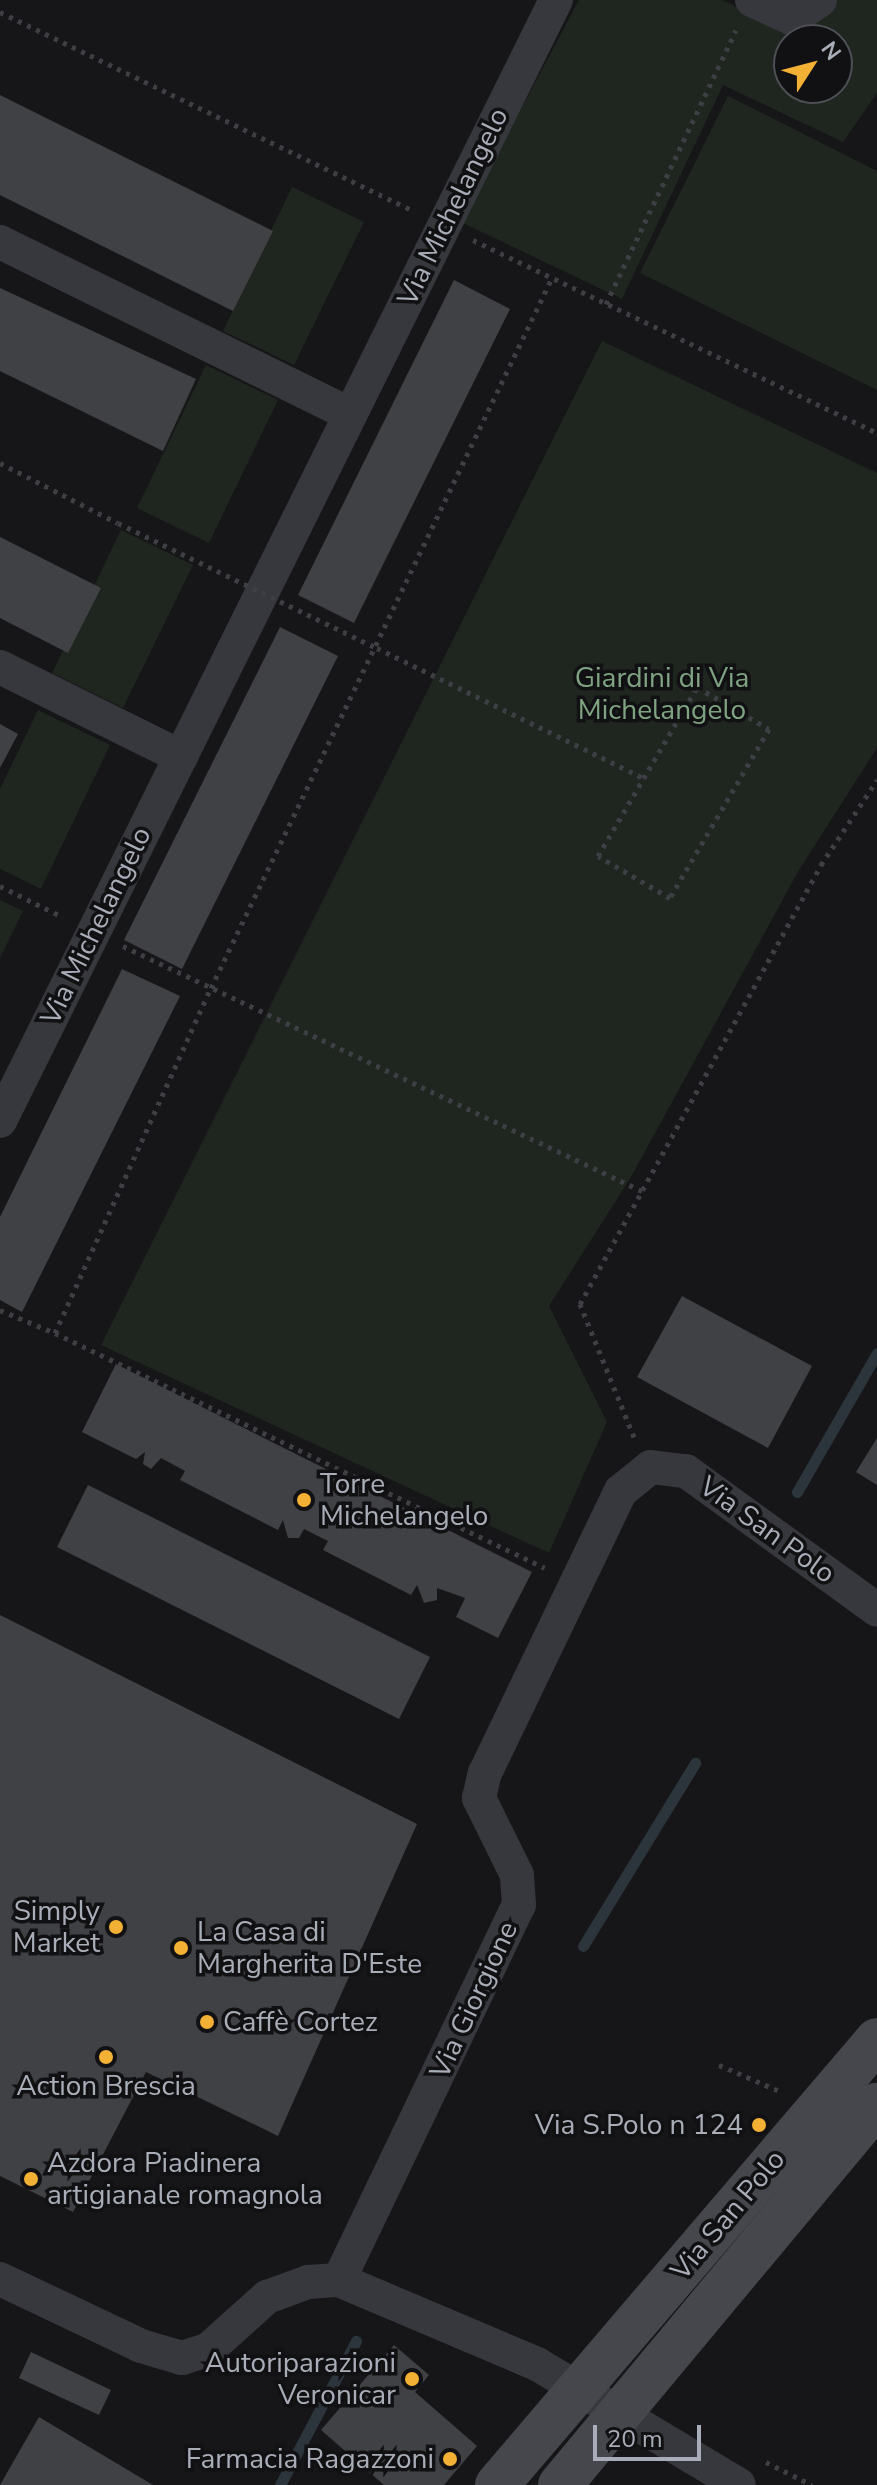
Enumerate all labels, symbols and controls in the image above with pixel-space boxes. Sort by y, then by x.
north arrow [773,24,853,104]
text: N [814,36,848,67]
street label: Via Michelangelo [391,103,515,311]
park label: Giardini di Via Michelangelo [575,661,749,727]
street label: Via Michelangelo [34,822,158,1030]
place label: Torre Michelangelo [320,1467,488,1533]
street label: Via San Polo [693,1470,841,1590]
marker: Torre Michelangelo [295,1491,313,1509]
place label: Simply Market [13,1894,100,1960]
place label: La Casa di Margherita D'Este [197,1915,422,1981]
street label: Via Giorgione [423,1916,525,2084]
marker: Simply Market [107,1918,125,1936]
marker: La Casa di Margherita D'Este [172,1939,190,1957]
place label: Caffè Cortez [223,2005,378,2039]
marker: Caffè Cortez [198,2013,216,2031]
marker: Action Brescia [97,2048,115,2066]
place label: Action Brescia [16,2069,196,2103]
place label: Via S.Polo n 124 [535,2108,743,2142]
marker: Via S.Polo n 124 [750,2116,768,2134]
street label: Via San Polo [664,2143,792,2287]
place label: Azdora Piadinera artigianale romagnola [47,2146,323,2212]
marker: Azdora Piadinera artigianale romagnola [22,2170,40,2188]
place label: Autoriparazioni Veronicar [205,2346,396,2412]
marker: Autoriparazioni Veronicar [403,2370,421,2388]
scale bar [597,2409,705,2459]
text: 20 m [607,2423,663,2455]
place label: Farmacia Ragazzoni [186,2442,434,2476]
marker: Farmacia Ragazzoni [441,2450,459,2468]

